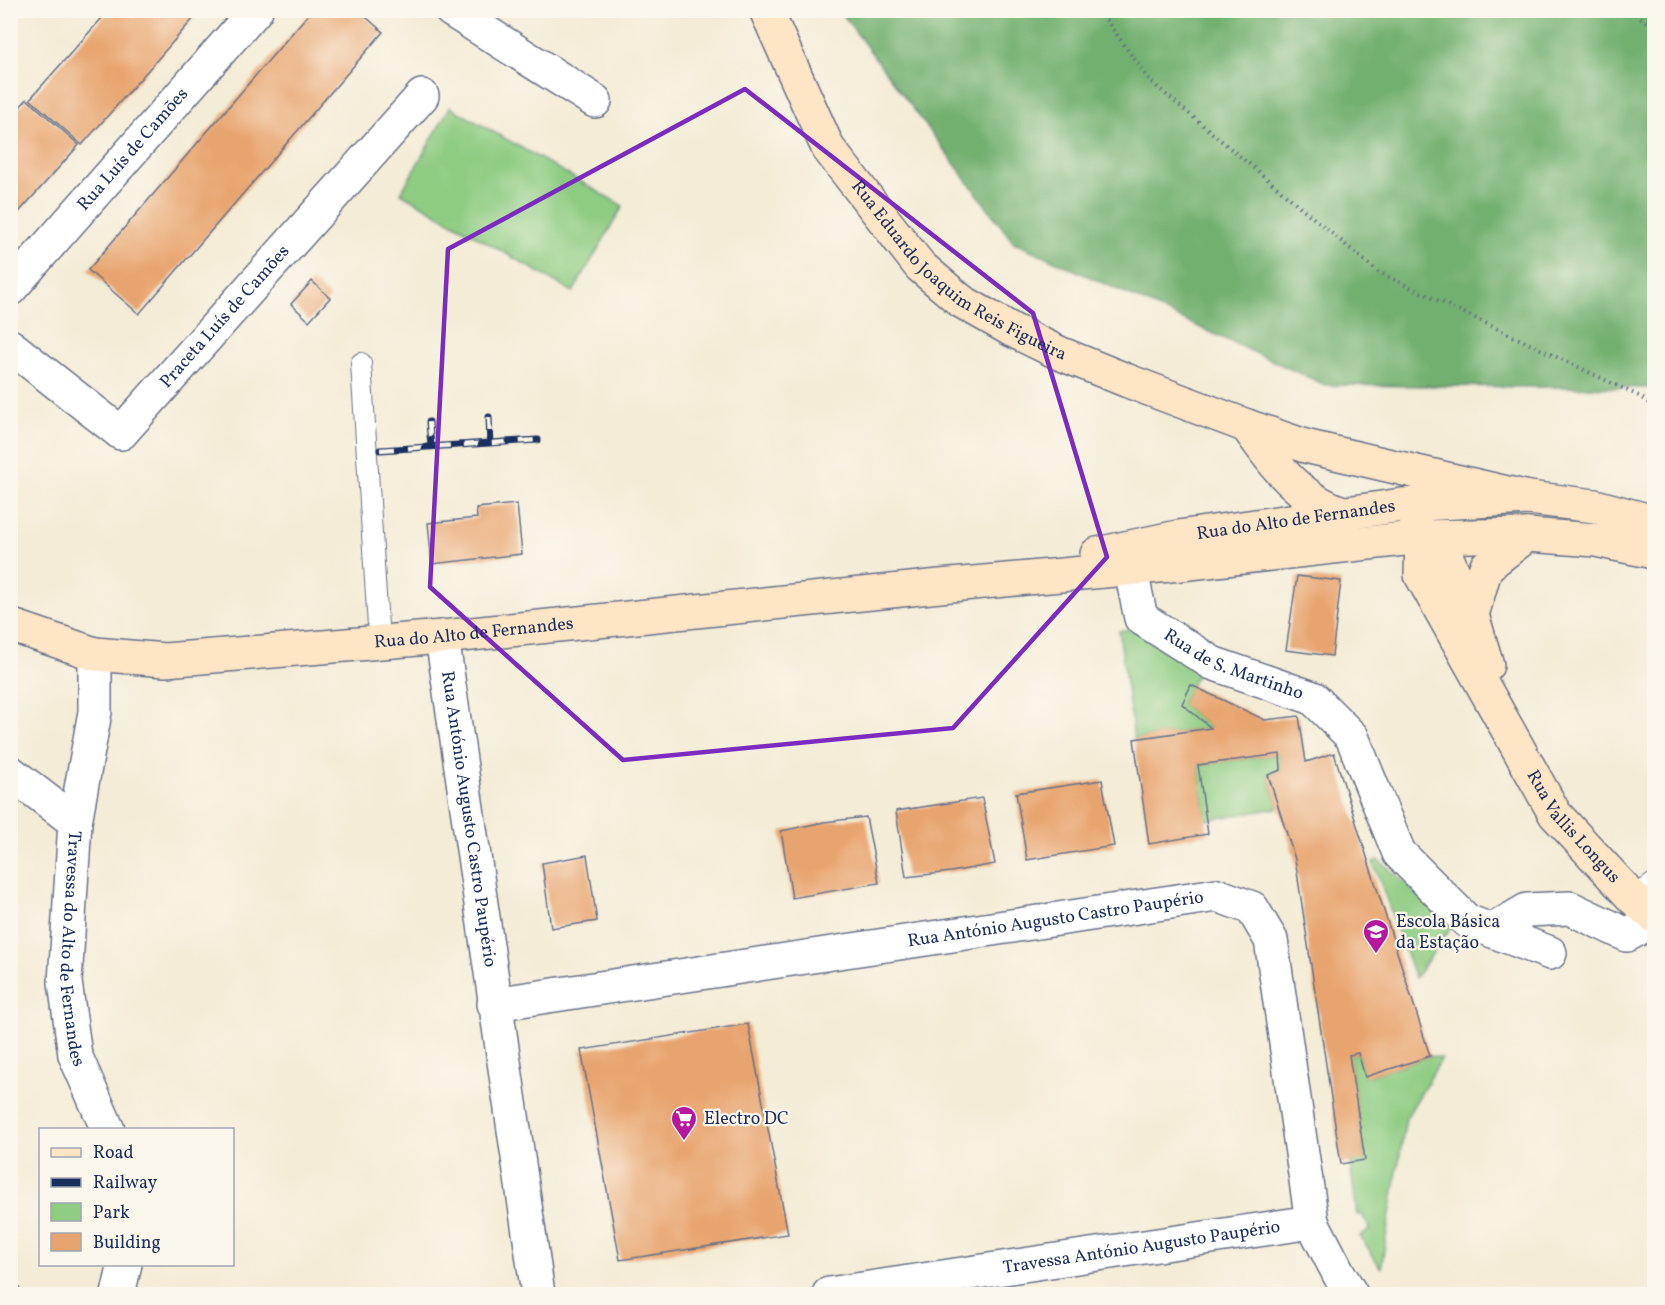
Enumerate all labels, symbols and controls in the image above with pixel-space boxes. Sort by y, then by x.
street label: Rua Luís de Camões [72,82,194,217]
street label: Rua Eduardo Joaquim Reis Figueira [845,175,1070,367]
street label: Praceta Luís de Camões [154,240,296,394]
street label: Rua do Alto de Fernandes [1195,494,1397,547]
street label: Rua do Alto de Fernandes [373,611,575,655]
street label: Rua de S. Martinho [1159,623,1307,706]
street label: Rua António Augusto Castro Paupério [435,669,503,969]
street label: Rua Vallis Longus [1520,765,1626,889]
street label: Travessa do Alto de Fernandes [53,830,91,1071]
street label: Rua António Augusto Castro Paupério [906,885,1205,954]
place label: Escola Básica da Estação [1396,910,1500,956]
school or university icon: Escola Básica da Estação [1361,917,1391,955]
supermarket icon: Electro DC [669,1104,699,1142]
place label: Electro DC [704,1107,789,1132]
legend [39,1128,234,1266]
text: Road [93,1141,134,1166]
text: Railway [93,1171,157,1196]
text: Park [93,1201,130,1226]
street label: Travessa António Augusto Paupério [1001,1214,1282,1280]
text: Building [93,1231,161,1256]

